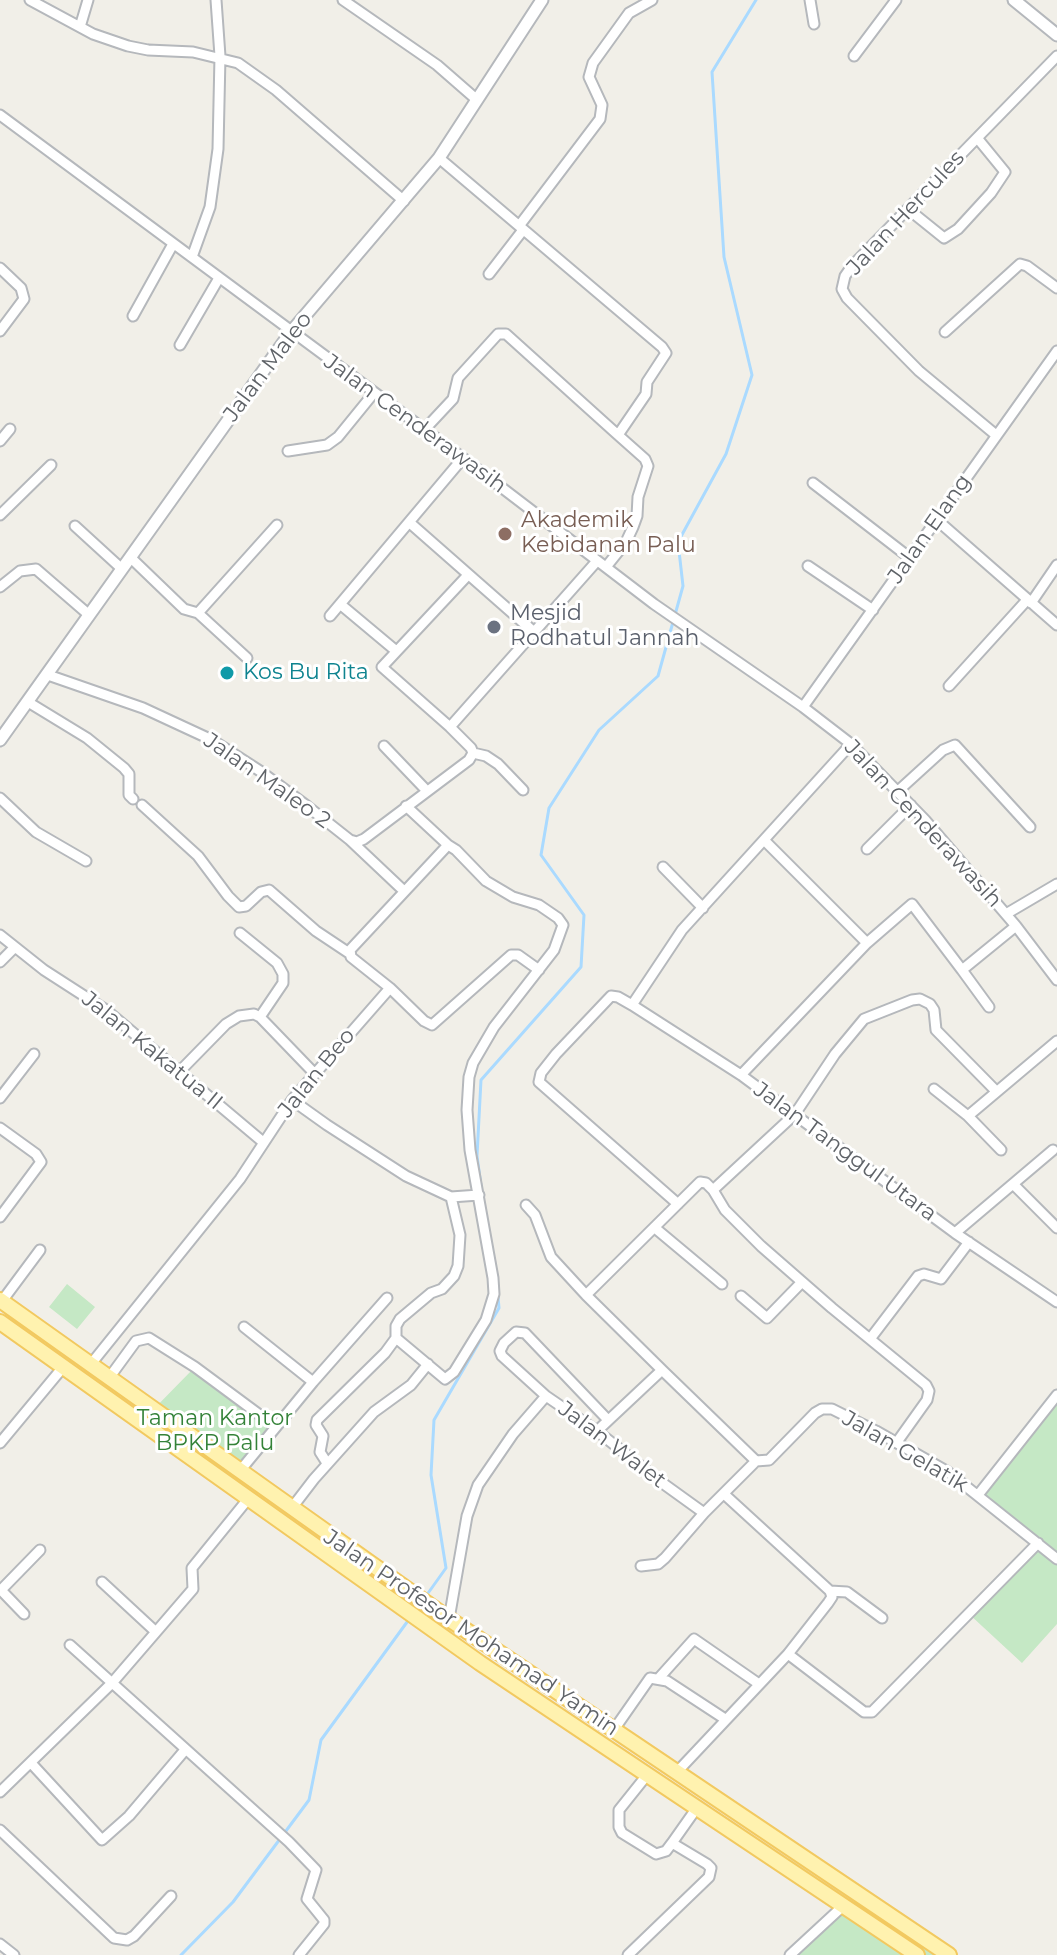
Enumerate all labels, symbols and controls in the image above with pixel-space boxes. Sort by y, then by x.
street label: Jalan Hercules [842,145,970,281]
street label: Jalan Maleo [218,307,318,427]
street label: Jalan Cenderawasih [319,349,511,499]
street label: Jalan Elang [883,469,977,589]
place label: Akademik Kebidanan Palu [521,508,696,560]
marker: Akademik Kebidanan Palu [496,525,514,543]
place label: Mesjid Rodhatul Jannah [510,601,699,652]
marker: Mesjid Rodhatul Jannah [485,618,503,636]
place label: Kos Bu Rita [243,660,369,686]
marker: Kos Bu Rita [218,664,236,682]
street label: Jalan Maleo 2 [198,728,336,834]
street label: Jalan Cenderawasih [839,735,1007,913]
street label: Jalan Kakatua II [76,986,228,1116]
street label: Jalan Beo [273,1023,361,1123]
street label: Jalan Tanggul Utara [748,1077,942,1227]
street label: Jalan Walet [553,1396,671,1494]
street label: Jalan Gelatik [837,1405,973,1499]
park label: Taman Kantor BPKP Palu [137,1406,293,1458]
street label: Jalan Profesor Mohamad Yamin [318,1524,624,1742]

